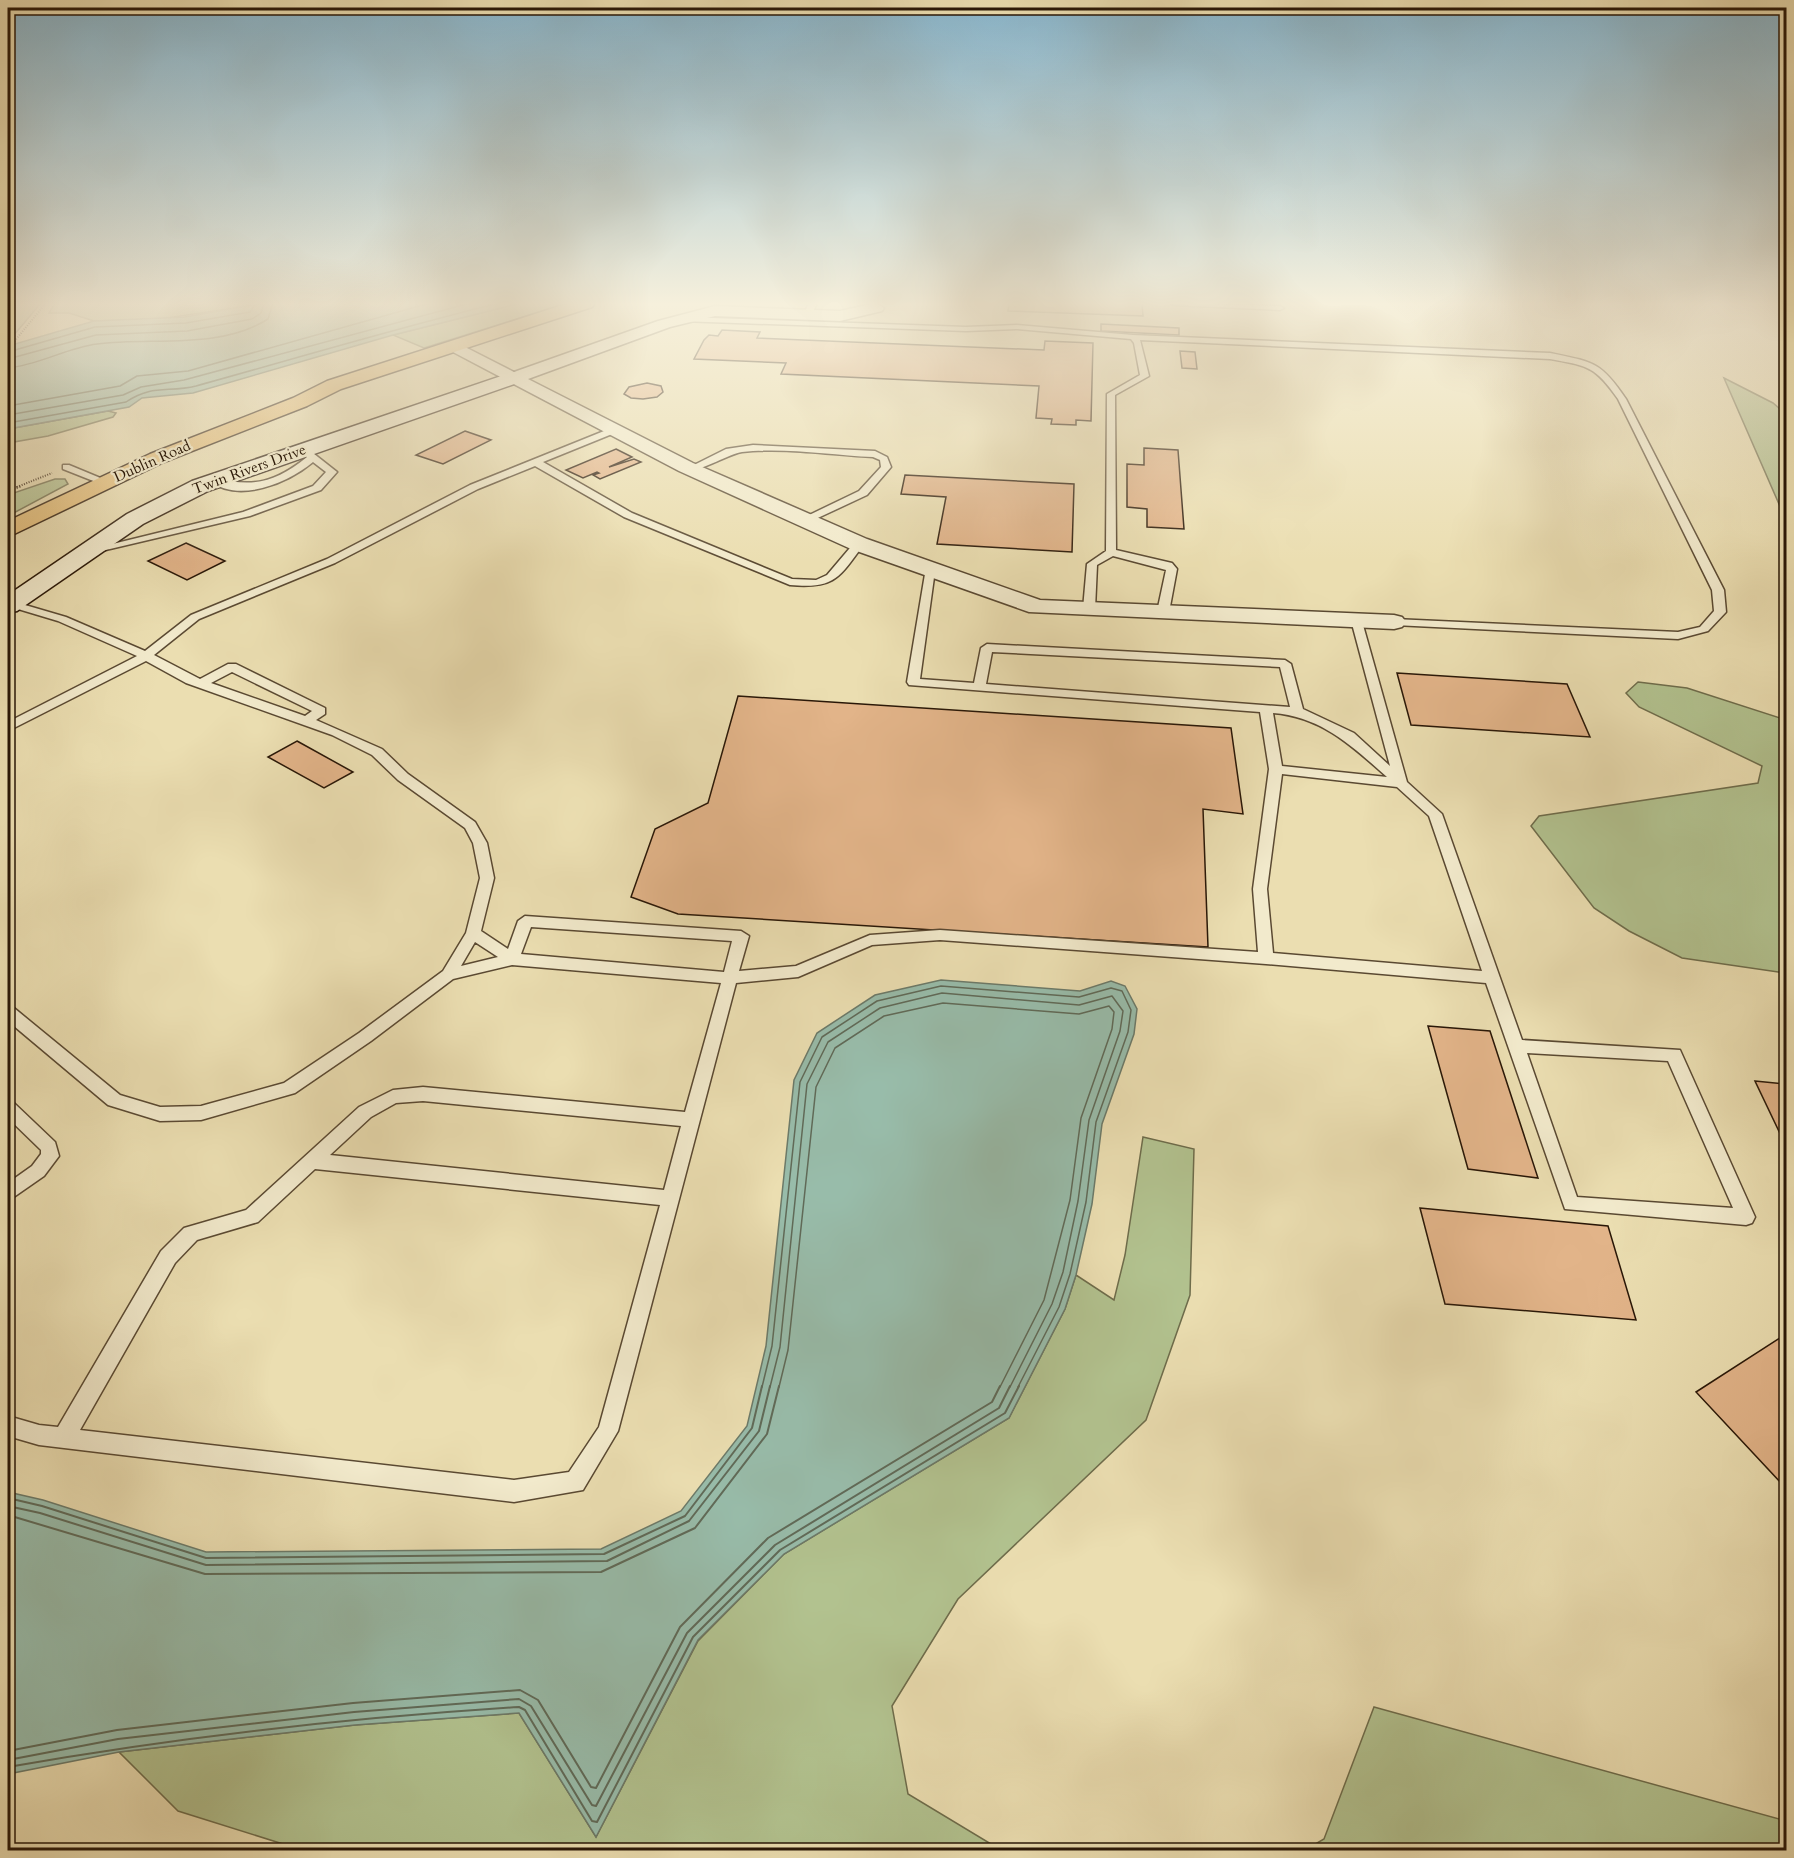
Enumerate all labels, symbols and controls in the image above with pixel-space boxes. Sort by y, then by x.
street label: Dublin Road [110,435,194,487]
street label: Twin Rivers Drive [189,439,309,499]

